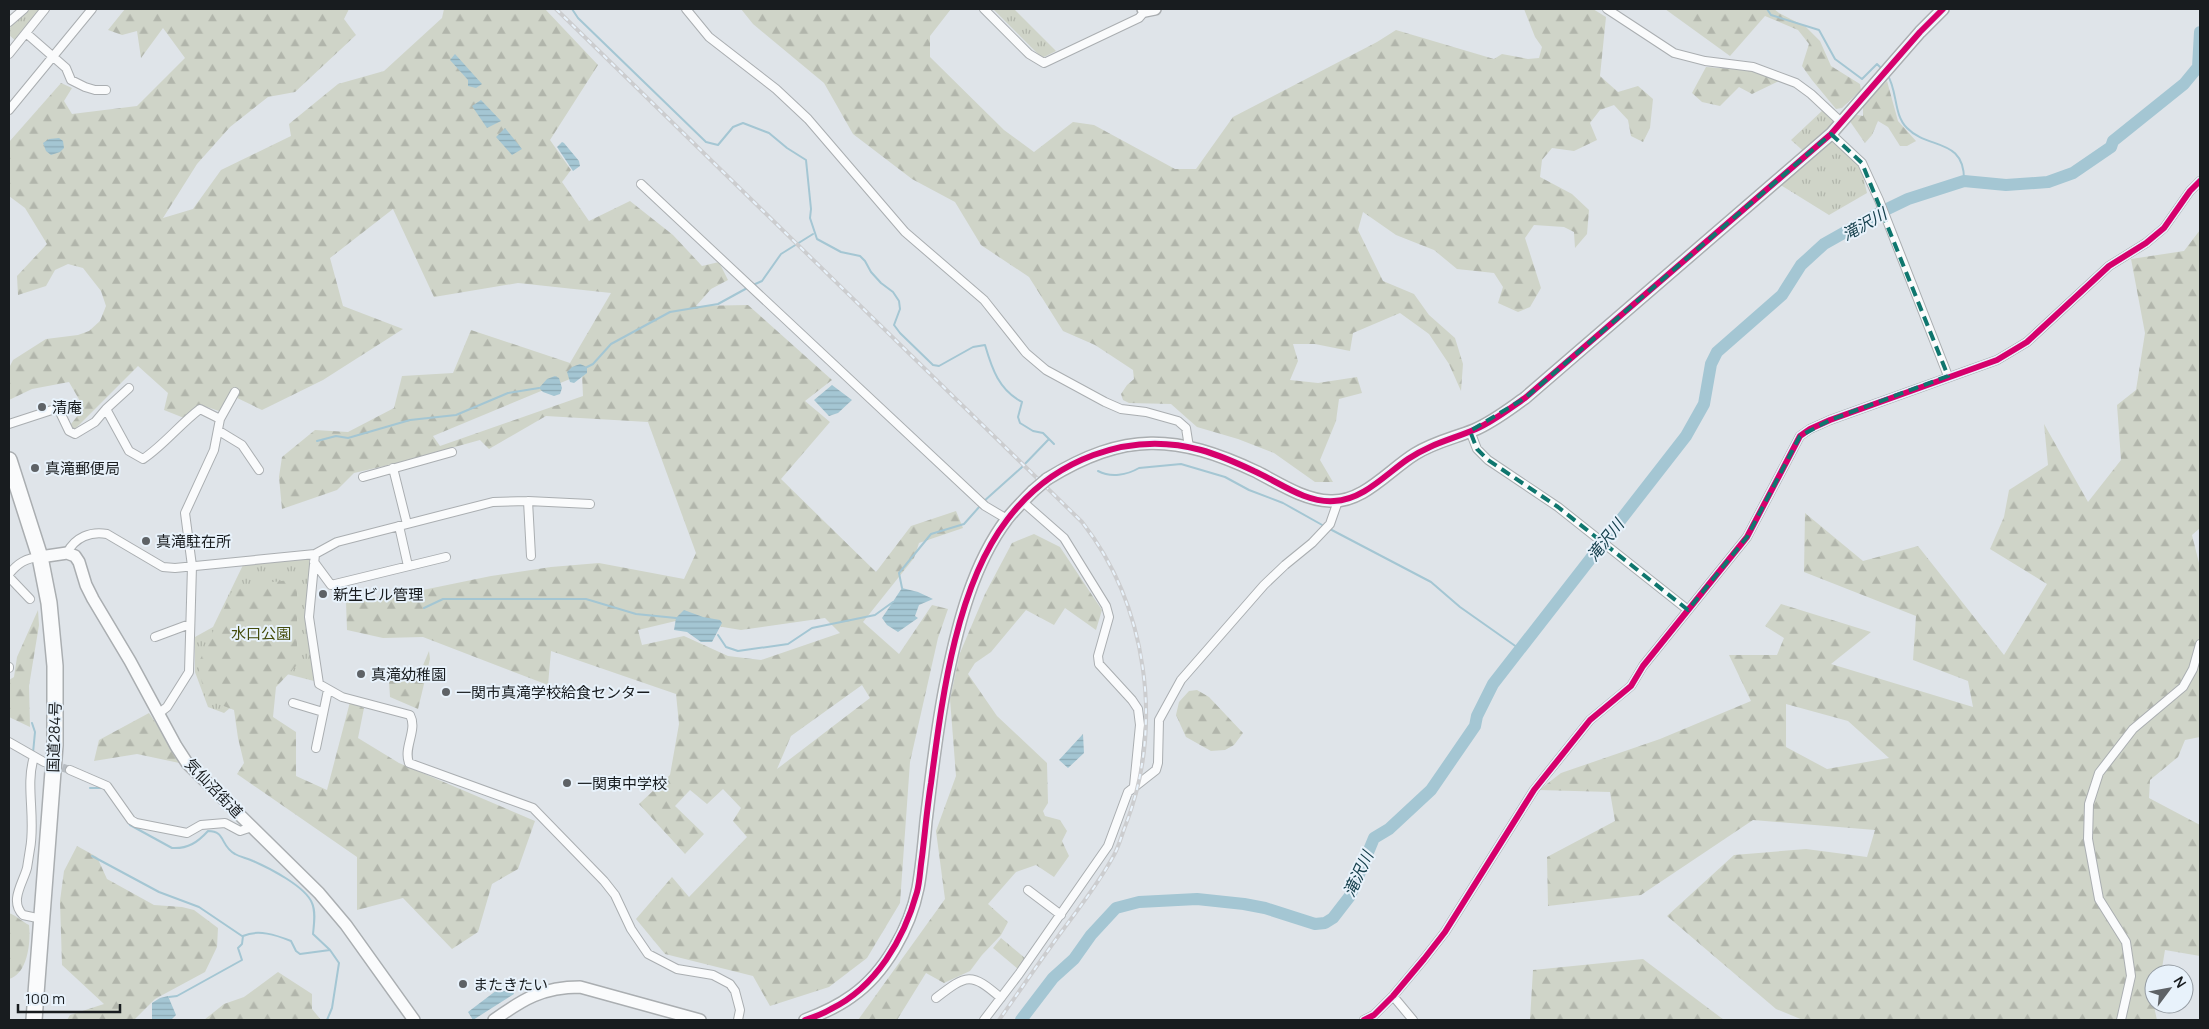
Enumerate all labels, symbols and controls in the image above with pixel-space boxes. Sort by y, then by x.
water label: 滝沢川 [1838,202,1892,245]
place label: 清庵 [52,397,82,418]
marker: 清庵 [36,401,48,413]
place label: 真滝郵便局 [45,458,120,479]
marker: 真滝郵便局 [29,462,41,474]
water label: 滝沢川 [1582,513,1630,566]
place label: 真滝駐在所 [156,531,231,552]
marker: 真滝駐在所 [140,535,152,547]
place label: 新生ビル管理 [333,584,423,605]
marker: 新生ビル管理 [317,588,329,600]
park label: 水口公園 [231,623,291,644]
place label: 真滝幼稚園 [371,664,446,685]
marker: 真滝幼稚園 [355,668,367,680]
place label: 一関市真滝学校給食センター [456,682,651,703]
marker: 一関市真滝学校給食センター [440,686,452,698]
street label: 国道284号 [42,701,66,773]
street label: 気仙沼街道 [180,754,248,822]
place label: 一関東中学校 [577,773,667,794]
marker: 一関東中学校 [561,777,573,789]
water label: 滝沢川 [1338,846,1379,900]
north arrow [2144,964,2194,1014]
text: N [2170,973,2191,991]
place label: またきたい [473,974,548,995]
marker: またきたい [457,978,469,990]
scale bar [18,982,120,1014]
text: 100 m [25,988,65,1009]

